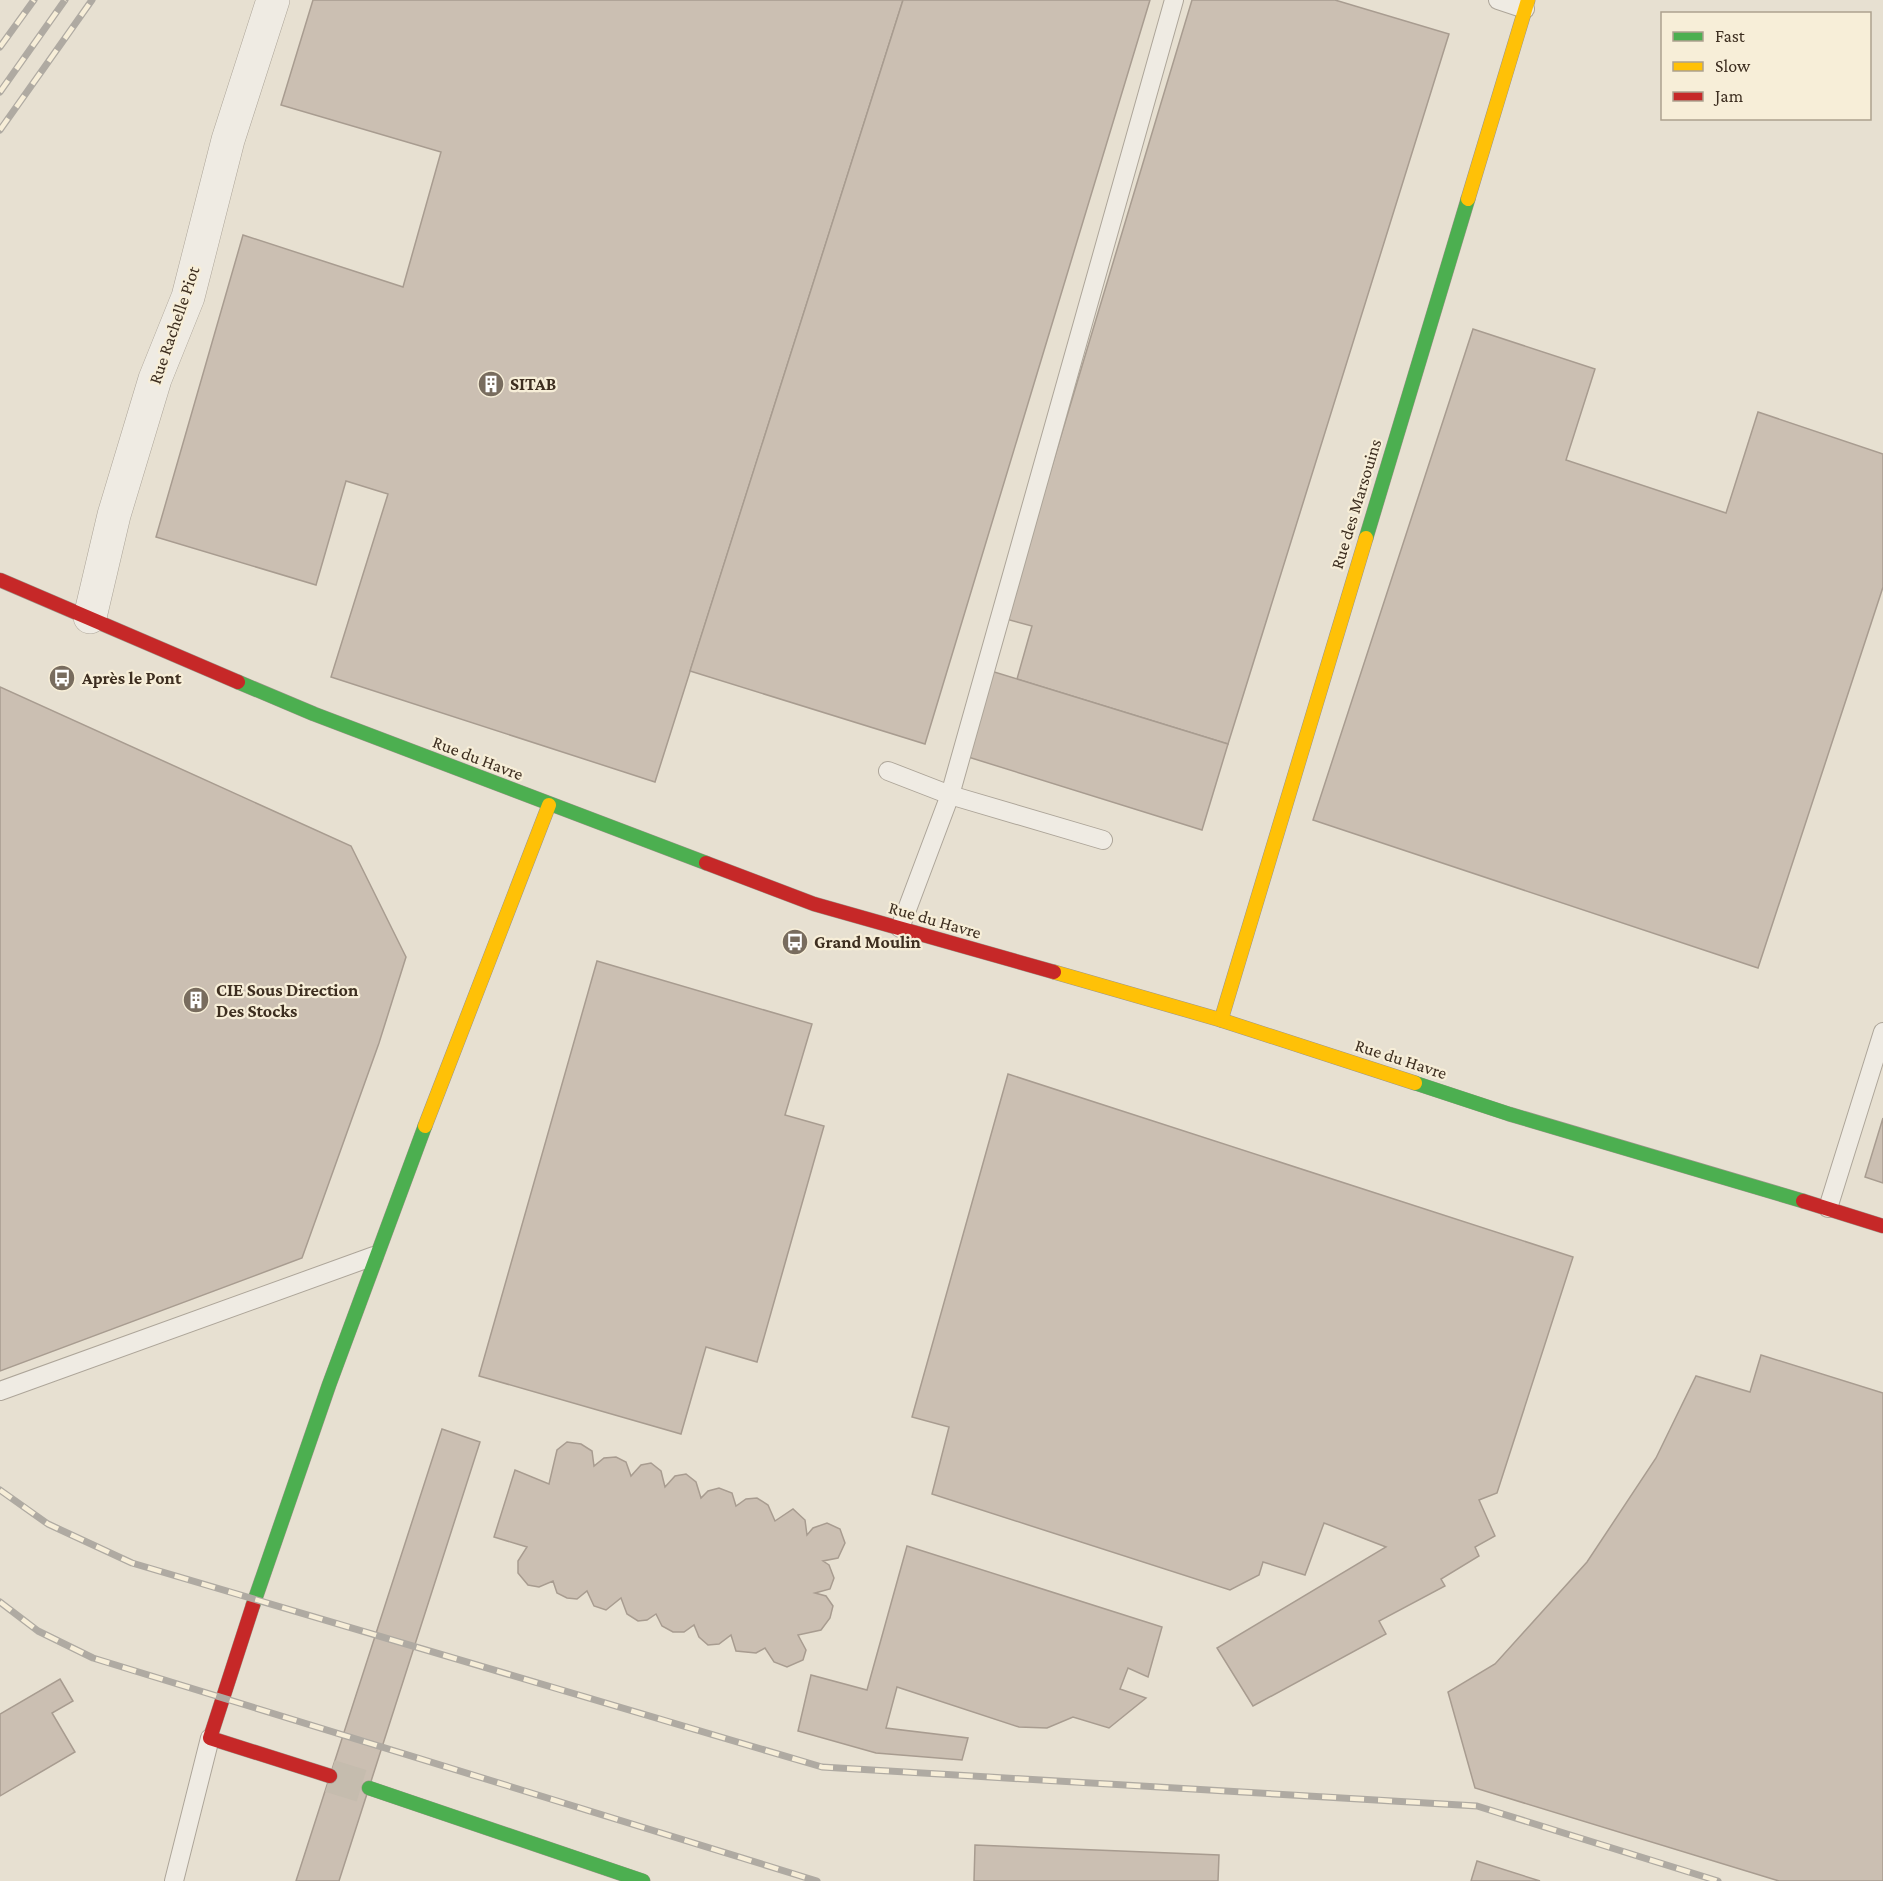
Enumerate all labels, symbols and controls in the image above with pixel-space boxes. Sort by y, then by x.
legend [1661,12,1871,120]
text: Fast [1715,26,1746,46]
text: Slow [1715,56,1751,76]
text: Jam [1713,86,1744,106]
street label: Rue Rachelle Piot [145,263,204,386]
building icon: SITAB [476,369,506,399]
place label: SITAB [510,374,556,394]
street label: Rue des Marsouins [1327,437,1385,571]
bus stop icon: Après le Pont [47,663,77,693]
place label: Après le Pont [81,668,182,688]
street label: Rue du Havre [430,732,526,784]
street label: Rue du Havre [886,897,984,943]
bus stop icon: Grand Moulin [780,927,810,957]
place label: Grand Moulin [814,932,922,952]
place label: CIE Sous Direction Des Stocks [216,980,359,1021]
building icon: CIE Sous Direction Des Stocks [181,985,211,1015]
street label: Rue du Havre [1353,1035,1449,1083]

